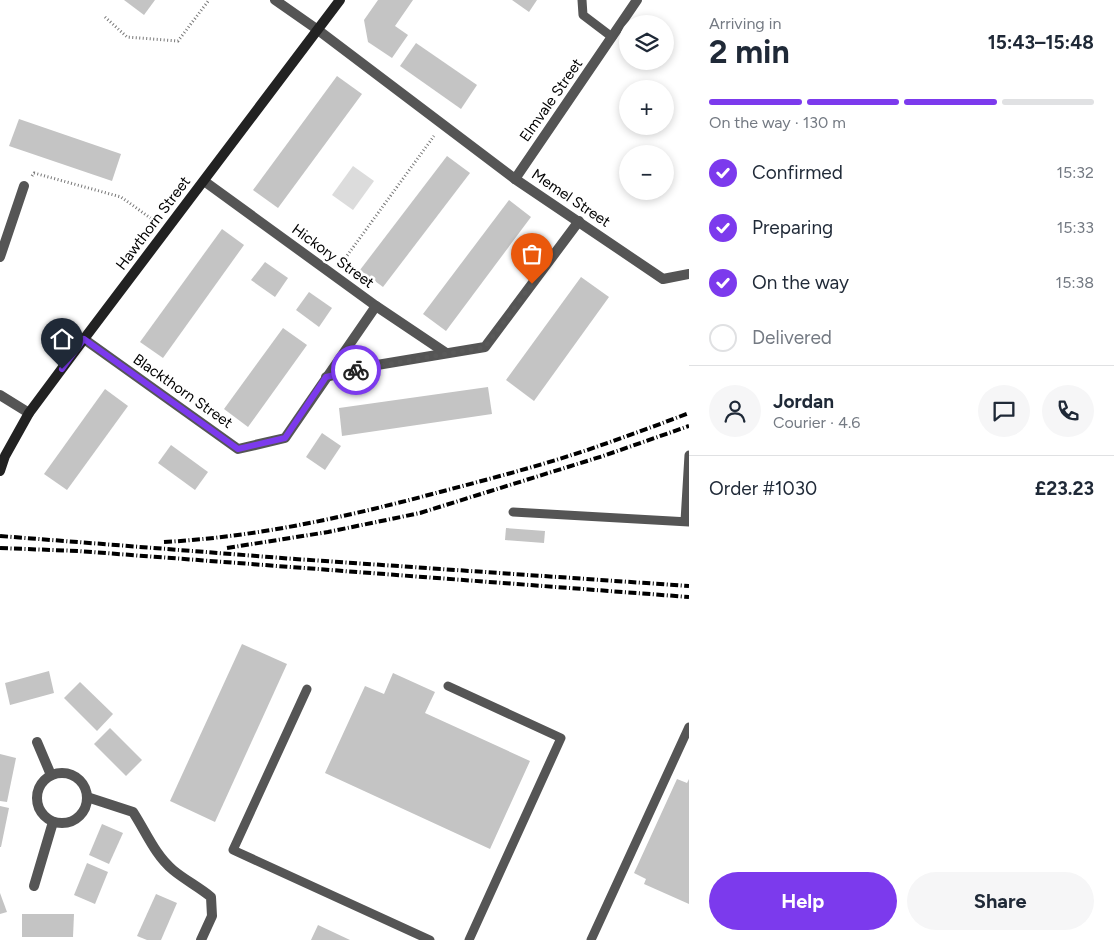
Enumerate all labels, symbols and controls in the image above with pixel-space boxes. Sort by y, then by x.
text: Arriving in [709,14,781,33]
map controls [619,15,674,200]
button: layers [619,15,674,70]
text: 15:43–15:48 [988,31,1094,54]
text: 2 min [709,33,790,71]
street label: Elmvale Street [516,55,586,145]
button: + [619,80,674,135]
text: On the way · 130 m [709,113,846,132]
button: − [619,145,674,200]
icon: check [709,159,737,187]
text: Confirmed [752,161,843,184]
text: 15:32 [1056,163,1094,182]
street label: Memel Street [528,165,614,231]
street label: Hawthorn Street [112,172,194,273]
icon: check [709,214,737,242]
text: Preparing [752,216,833,239]
text: 15:33 [1057,218,1094,237]
street label: Hickory Street [288,220,378,292]
pin [511,233,553,284]
icon: bag [518,240,546,268]
icon: check [709,269,737,297]
text: On the way [752,271,849,294]
text: 15:38 [1056,273,1094,292]
pin [41,318,83,369]
icon: home [48,325,76,353]
text: Delivered [752,326,832,349]
courier [331,345,381,395]
street label: Blackthorn Street [130,350,237,432]
icon: bike [342,356,370,384]
button: person [709,385,761,437]
button: chat [978,385,1030,437]
button: phone [1042,385,1094,437]
text: Jordan [773,390,834,413]
text: Courier · 4.6 [773,413,860,432]
text: Order #1030 [709,477,817,500]
text: £23.23 [1035,477,1094,500]
button: Help [709,872,897,930]
button: Share [907,872,1094,930]

